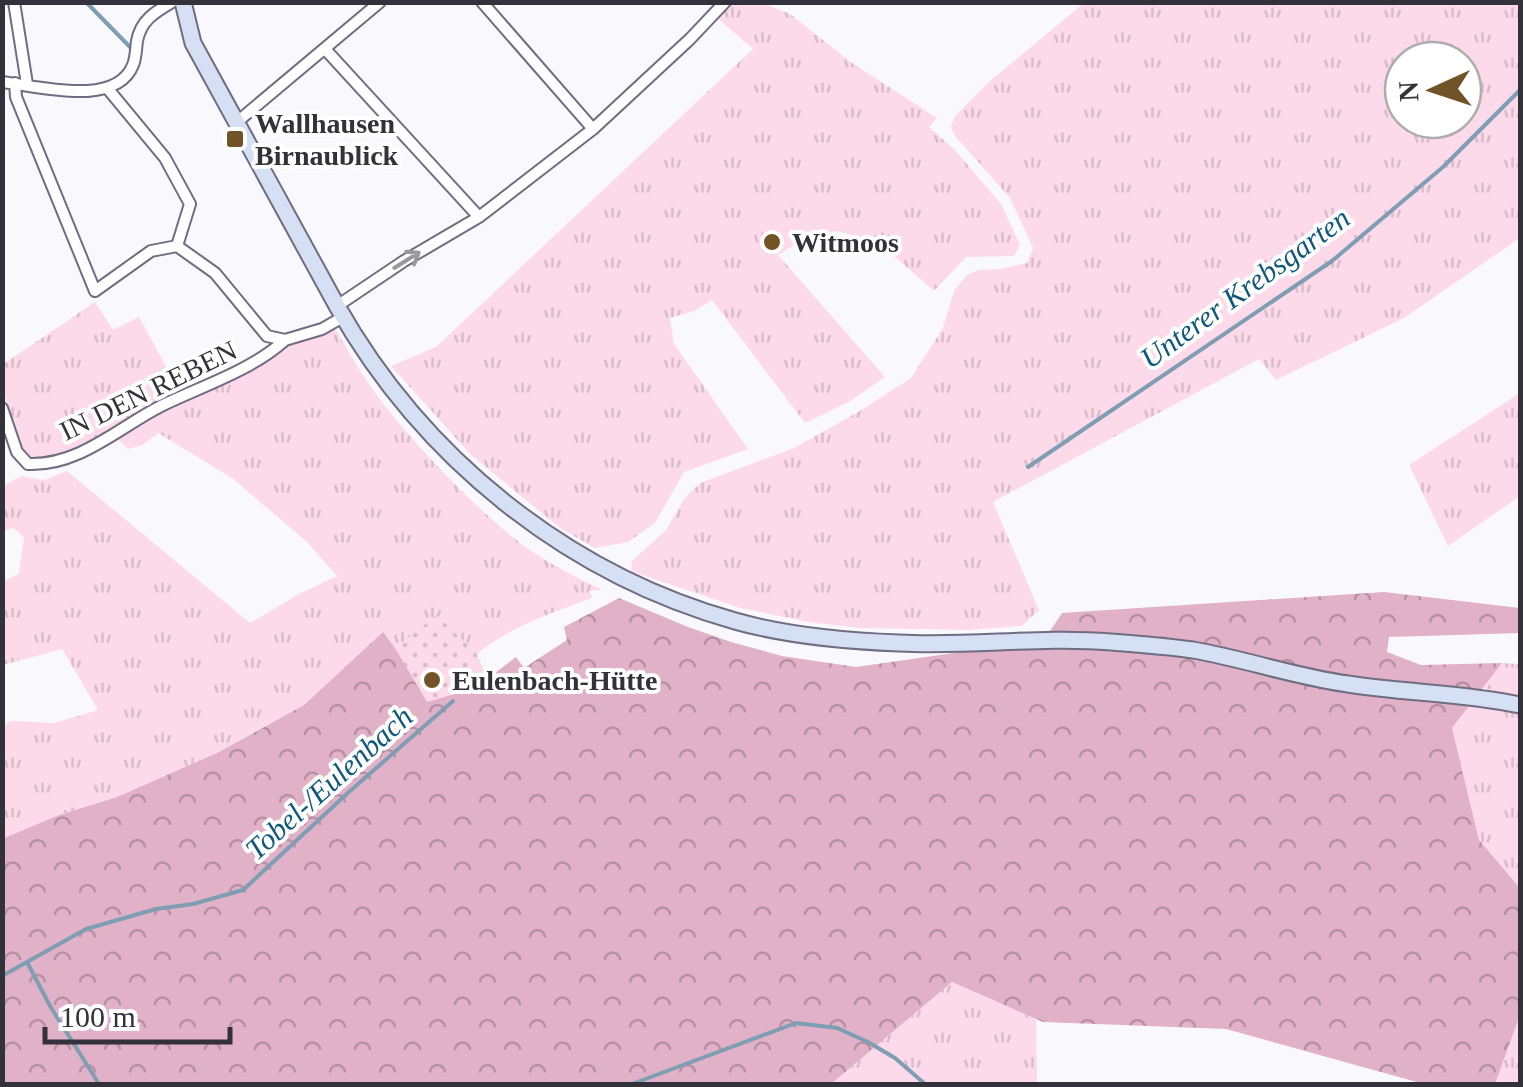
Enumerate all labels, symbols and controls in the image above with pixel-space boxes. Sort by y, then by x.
north arrow [1383,40,1483,140]
text: N [1393,80,1425,102]
place label: Wallhausen Birnaublick [255,108,399,171]
marker: Wallhausen Birnaublick [224,128,246,150]
water label: Unterer Krebsgarten [1134,201,1356,374]
place label: Witmoos [792,227,899,258]
marker: Witmoos [761,231,783,253]
one-way arrow [392,250,421,270]
street label: IN DEN REBEN [55,334,242,447]
place label: Eulenbach-Hütte [452,665,657,696]
marker: Eulenbach-Hütte [421,669,443,691]
water label: Tobel-/Eulenbach [239,699,419,866]
scale bar [45,982,230,1044]
text: 100 m [60,1000,136,1033]

